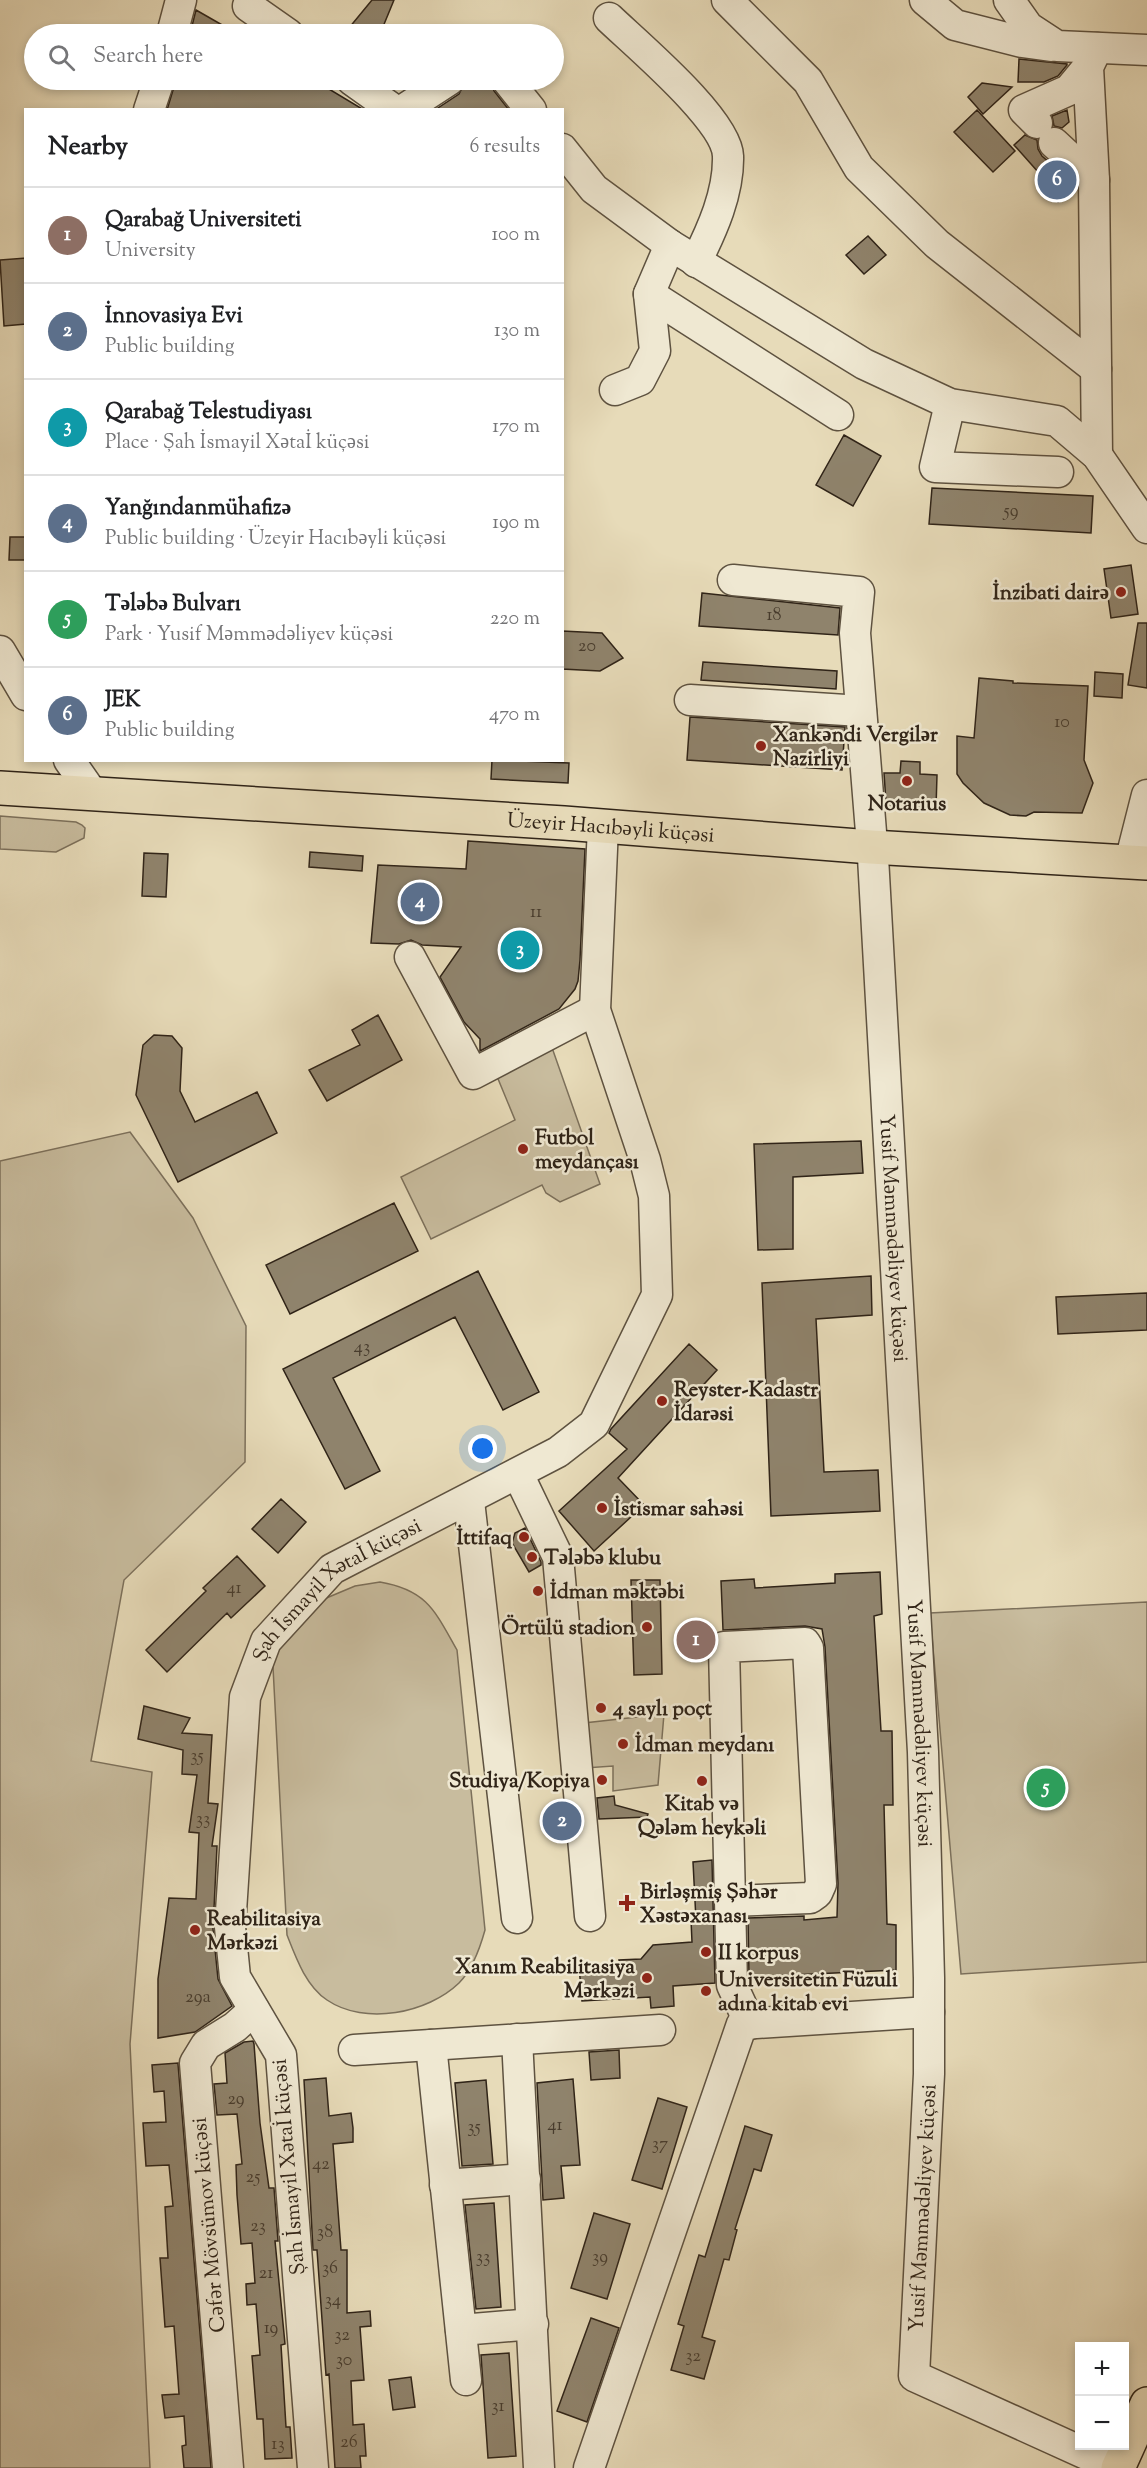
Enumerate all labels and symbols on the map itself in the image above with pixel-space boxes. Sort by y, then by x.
pin: 6 [1038,158,1076,202]
house number: 59 [1003,499,1019,525]
place label: İnzibati dairə [993,579,1109,609]
marker: İnzibati dairə [1114,585,1128,599]
house number: 18 [766,603,782,629]
house number: 20 [578,634,596,660]
house number: 10 [1054,710,1070,736]
place label: Xankəndi Vergilər Nazirliyi [773,721,938,775]
marker: Xankəndi Vergilər Nazirliyi [754,739,768,753]
marker: Notarius [900,774,914,788]
place label: Notarius [868,790,946,820]
street label: Üzeyir Hacıbəyli küçəsi [506,806,716,852]
pin: 4 [400,880,440,924]
house number: 11 [530,900,542,926]
pin: 3 [500,928,540,972]
street label: Yusif Məmmədəliyev küçəsi [870,1113,914,1363]
place label: Futbol meydançası [535,1124,639,1178]
marker: Futbol meydançası [516,1142,530,1156]
house number: 43 [354,1335,370,1361]
place label: Reyster-Kadastr İdarəsi [674,1376,818,1430]
marker: Reyster-Kadastr İdarəsi [655,1394,669,1408]
your location [468,1434,497,1463]
place label: İstismar sahəsi [614,1495,743,1525]
marker: İstismar sahəsi [595,1501,609,1515]
street label: Şah İsmayil Xətaİ küçəsi [246,1512,427,1667]
place label: İttifaq [456,1524,512,1554]
marker: İttifaq [517,1530,531,1544]
place label: Tələbə klubu [544,1544,662,1574]
marker: Tələbə klubu [525,1550,539,1564]
house number: 41 [226,1576,242,1602]
place label: İdman məktəbi [550,1578,685,1608]
marker: İdman məktəbi [531,1584,545,1598]
street label: Yusif Məmmədəliyev küçəsi [897,1598,939,1848]
place label: Örtülü stadion [501,1614,636,1644]
pin: 1 [676,1618,716,1662]
marker: Örtülü stadion [640,1620,654,1634]
place label: 4 saylı poçt [612,1695,713,1725]
marker: 4 saylı poçt [594,1701,608,1715]
place label: İdman meydanı [635,1731,774,1761]
marker: İdman meydanı [616,1737,630,1751]
house number: 35 [190,1744,204,1770]
pin: 5 [1026,1766,1066,1810]
place label: Studiya/Kopiya [449,1767,590,1797]
marker: Studiya/Kopiya [595,1773,609,1787]
marker: Kitab və Qələm heykəli [695,1774,709,1788]
place label: Kitab və Qələm heykəli [638,1790,766,1844]
pin: 2 [542,1798,582,1844]
house number: 33 [196,1807,210,1833]
place label: Birləşmiş Şəhər Xəstəxanası [640,1878,778,1932]
marker: Birləşmiş Şəhər Xəstəxanası [618,1894,636,1912]
place label: Reabilitasiya Mərkəzi [207,1905,321,1959]
marker: Reabilitasiya Mərkəzi [188,1923,202,1937]
place label: II korpus [718,1939,799,1969]
marker: II korpus [699,1945,713,1959]
place label: Xanım Reabilitasiya Mərkəzi [455,1953,635,2007]
place label: Universitetin Füzuli adına kitab evi [718,1966,898,2020]
marker: Xanım Reabilitasiya Mərkəzi [640,1971,654,1985]
marker: Universitetin Füzuli adına kitab evi [699,1984,713,1998]
house number: 29a [185,1985,211,2011]
street label: Şah İsmayil Xətaİ küçəsi [266,2057,314,2276]
street label: Yusif Məmmədəliyev küçəsi [903,2083,945,2333]
house number: 29 [227,2087,245,2113]
house number: 41 [547,2113,563,2139]
house number: 35 [467,2115,481,2141]
street label: Cəfər Mövsümov küçəsi [186,2116,234,2334]
house number: 37 [652,2132,668,2158]
house number: 42 [312,2152,330,2178]
house number: 25 [246,2165,260,2191]
house number: 23 [250,2214,266,2240]
house number: 38 [317,2220,333,2246]
house number: 33 [476,2245,490,2271]
house number: 39 [592,2245,608,2271]
house number: 36 [322,2256,338,2282]
house number: 21 [259,2261,273,2287]
house number: 34 [325,2288,341,2314]
house number: 19 [264,2316,279,2342]
house number: 32 [334,2323,350,2349]
house number: 32 [685,2344,701,2370]
house number: 30 [336,2348,352,2374]
house number: 31 [491,2394,505,2420]
house number: 26 [340,2430,358,2456]
house number: 13 [271,2432,285,2458]

